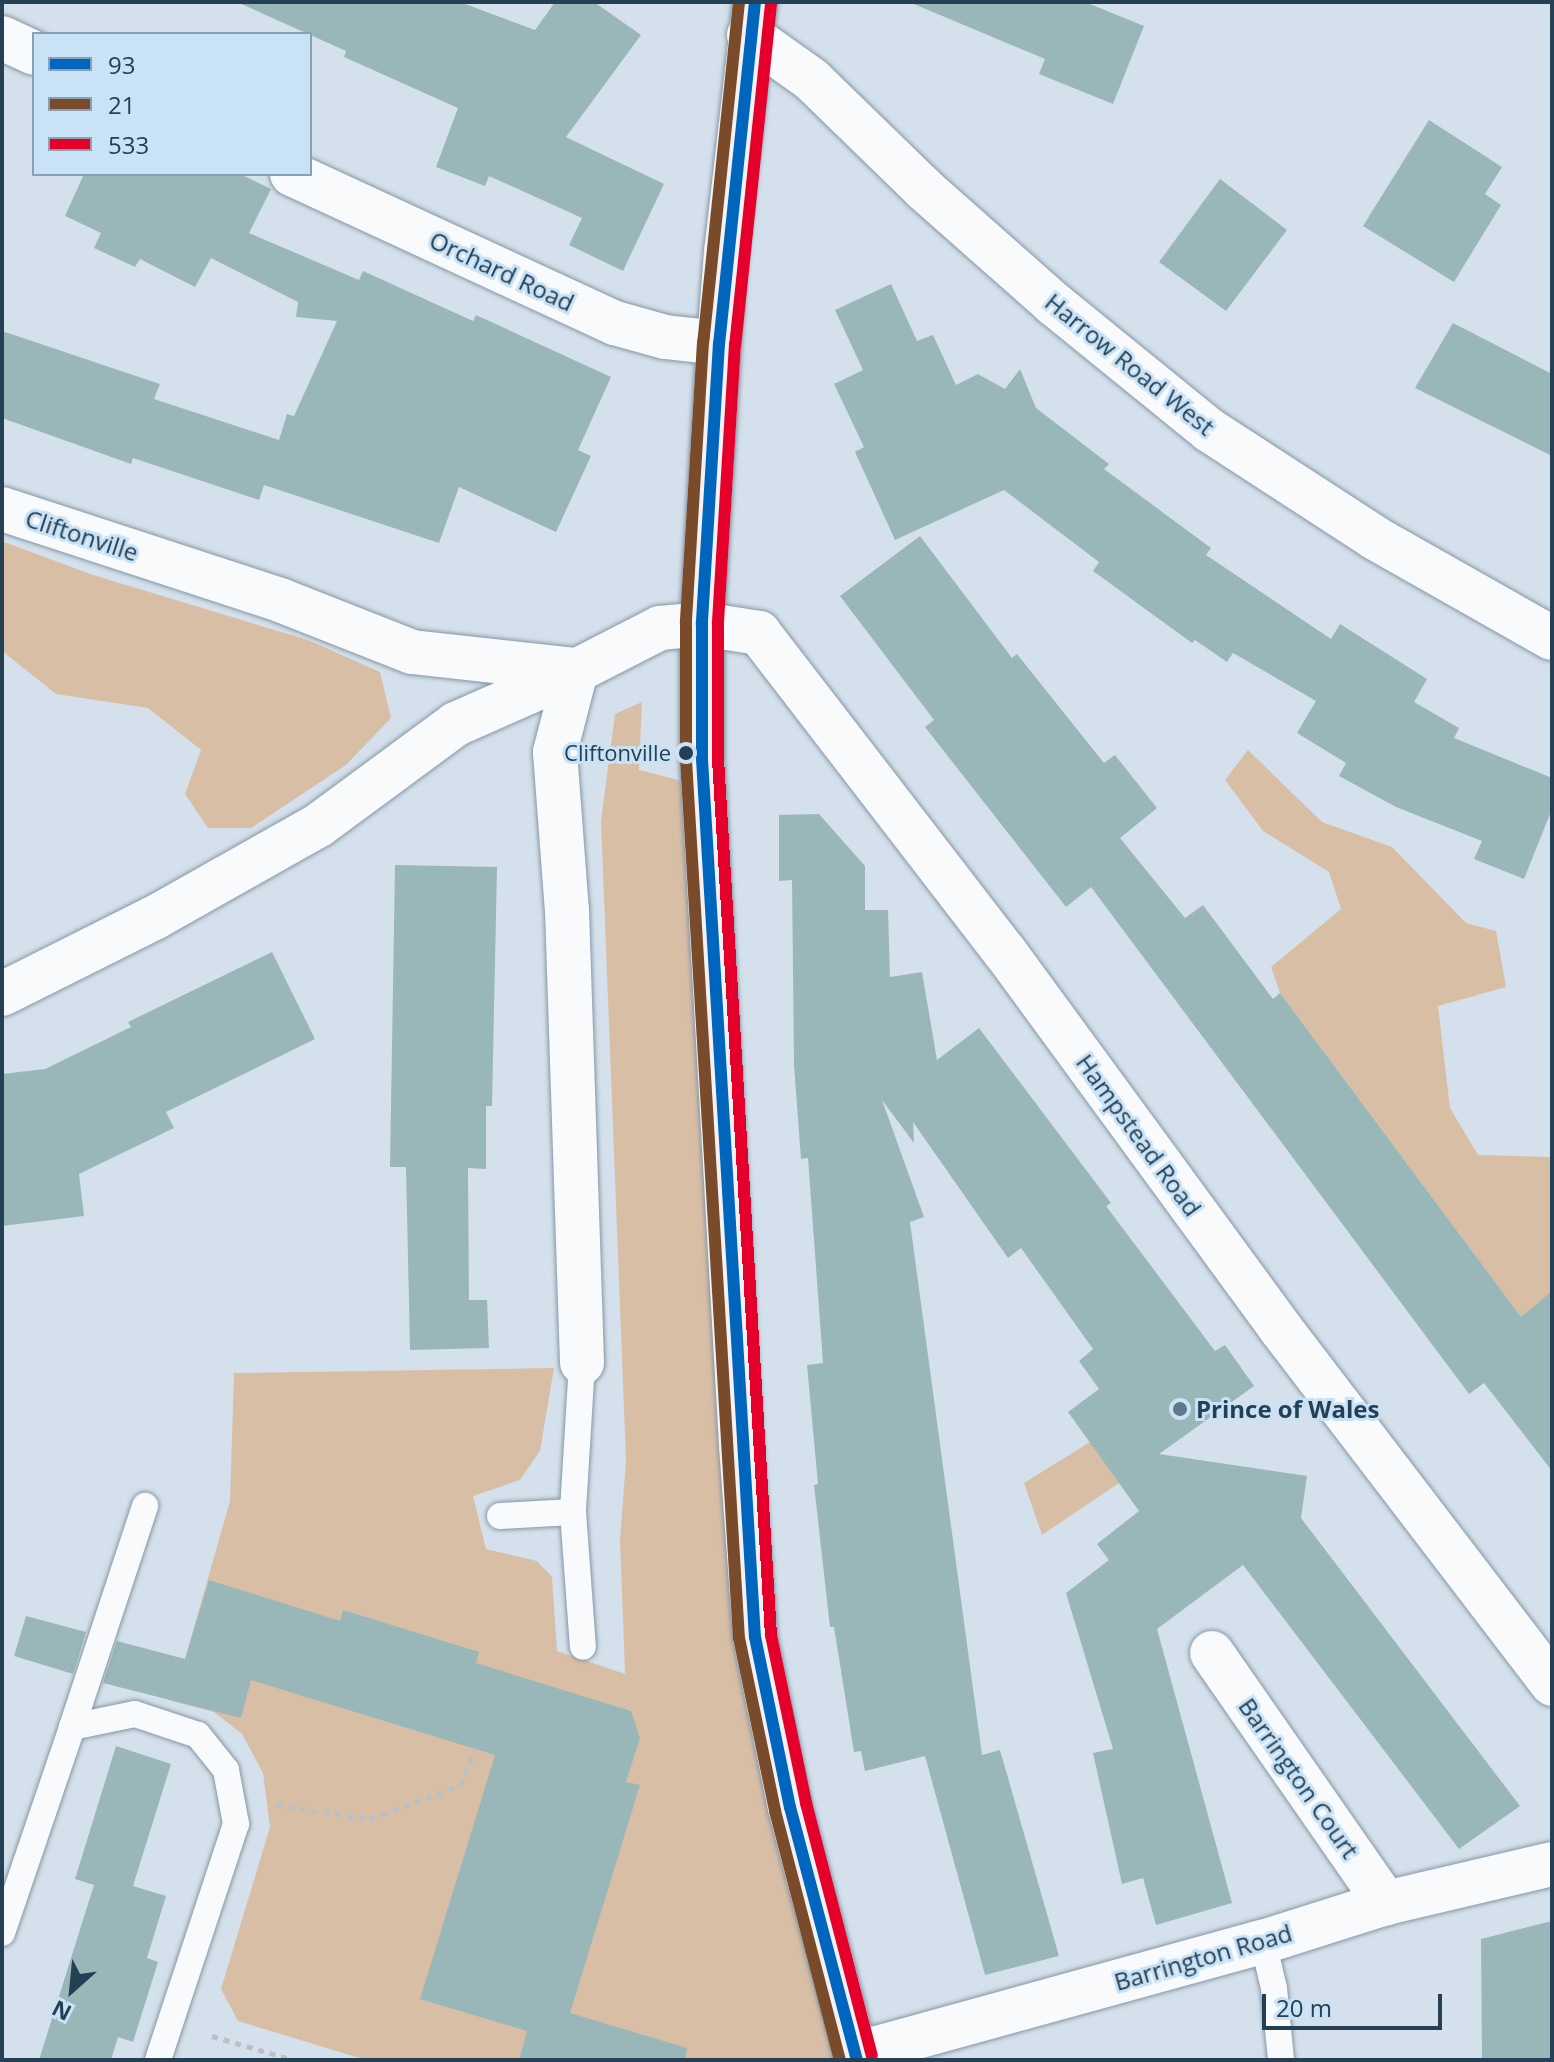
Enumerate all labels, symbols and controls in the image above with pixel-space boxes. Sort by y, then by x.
legend [32,32,312,176]
text: 93 [108,48,135,81]
text: 21 [108,88,135,121]
text: 533 [108,128,149,161]
street label: Orchard Road [425,225,579,317]
street label: Harrow Road West [1040,287,1220,441]
street label: Cliftonville [22,503,142,567]
place label: Cliftonville [564,740,671,766]
marker: Cliftonville [678,745,694,761]
street label: Hampstead Road [1071,1048,1207,1222]
place label: Prince of Wales [1196,1395,1379,1423]
marker: Prince of Wales [1171,1400,1189,1418]
street label: Barrington Court [1233,1692,1365,1864]
street label: Barrington Road [1111,1918,1295,1996]
north arrow [32,1950,112,2030]
scale bar [1266,1978,1446,2028]
text: 20 m [1276,1991,1332,2024]
text: N [46,1994,76,2029]

